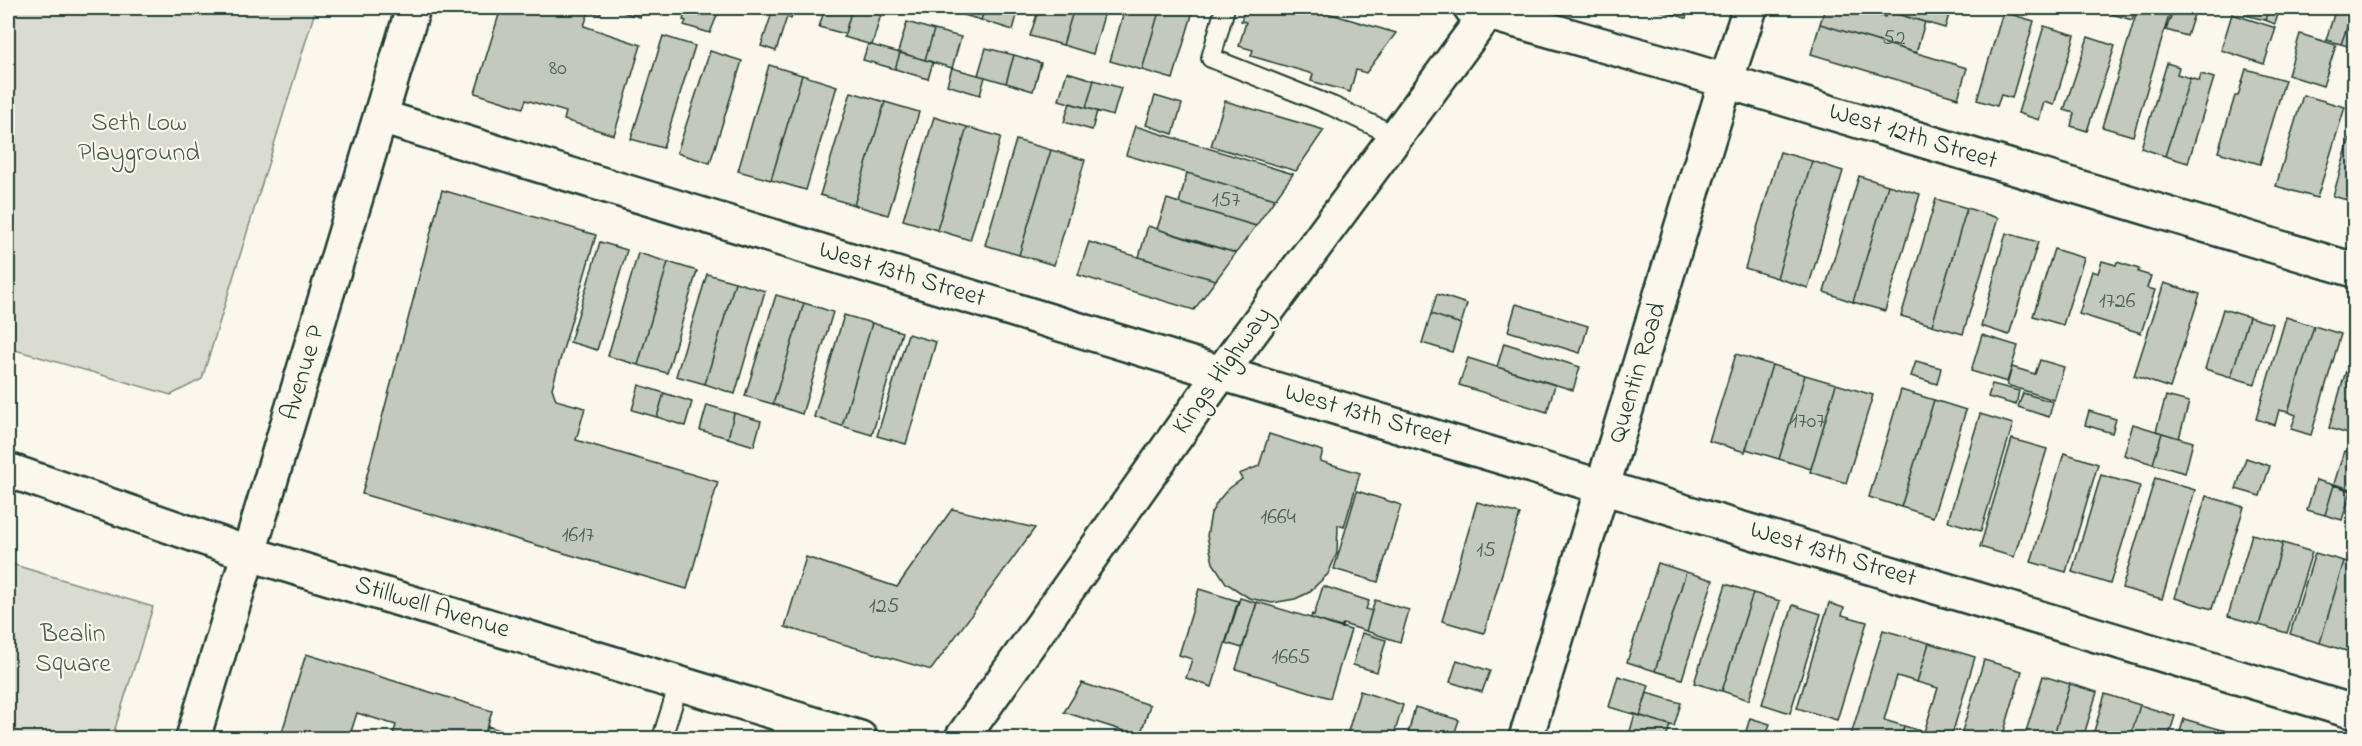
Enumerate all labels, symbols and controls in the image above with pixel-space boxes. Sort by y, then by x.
house number: 52 [1882,23,1906,55]
house number: 80 [549,53,567,85]
street label: West 12th Street [1824,93,2002,181]
park label: Seth Low Playground [78,105,200,173]
house number: 157 [1212,185,1240,217]
street label: West 13th Street [814,232,990,318]
house number: 1726 [2099,286,2136,318]
street label: Quentin Road [1599,298,1678,448]
street label: Kings Highway [1164,299,1282,443]
street label: Avenue P [272,320,337,425]
street label: West 13th Street [1280,374,1456,458]
house number: 1707 [1791,406,1825,438]
house number: 1664 [1260,502,1296,534]
street label: West 13th Street [1745,512,1921,598]
house number: 1617 [562,520,594,552]
house number: 15 [1476,535,1496,567]
street label: Stillwell Avenue [350,566,515,650]
house number: 125 [869,591,899,623]
park label: Bealin Square [35,616,111,684]
house number: 1665 [1272,642,1310,674]

